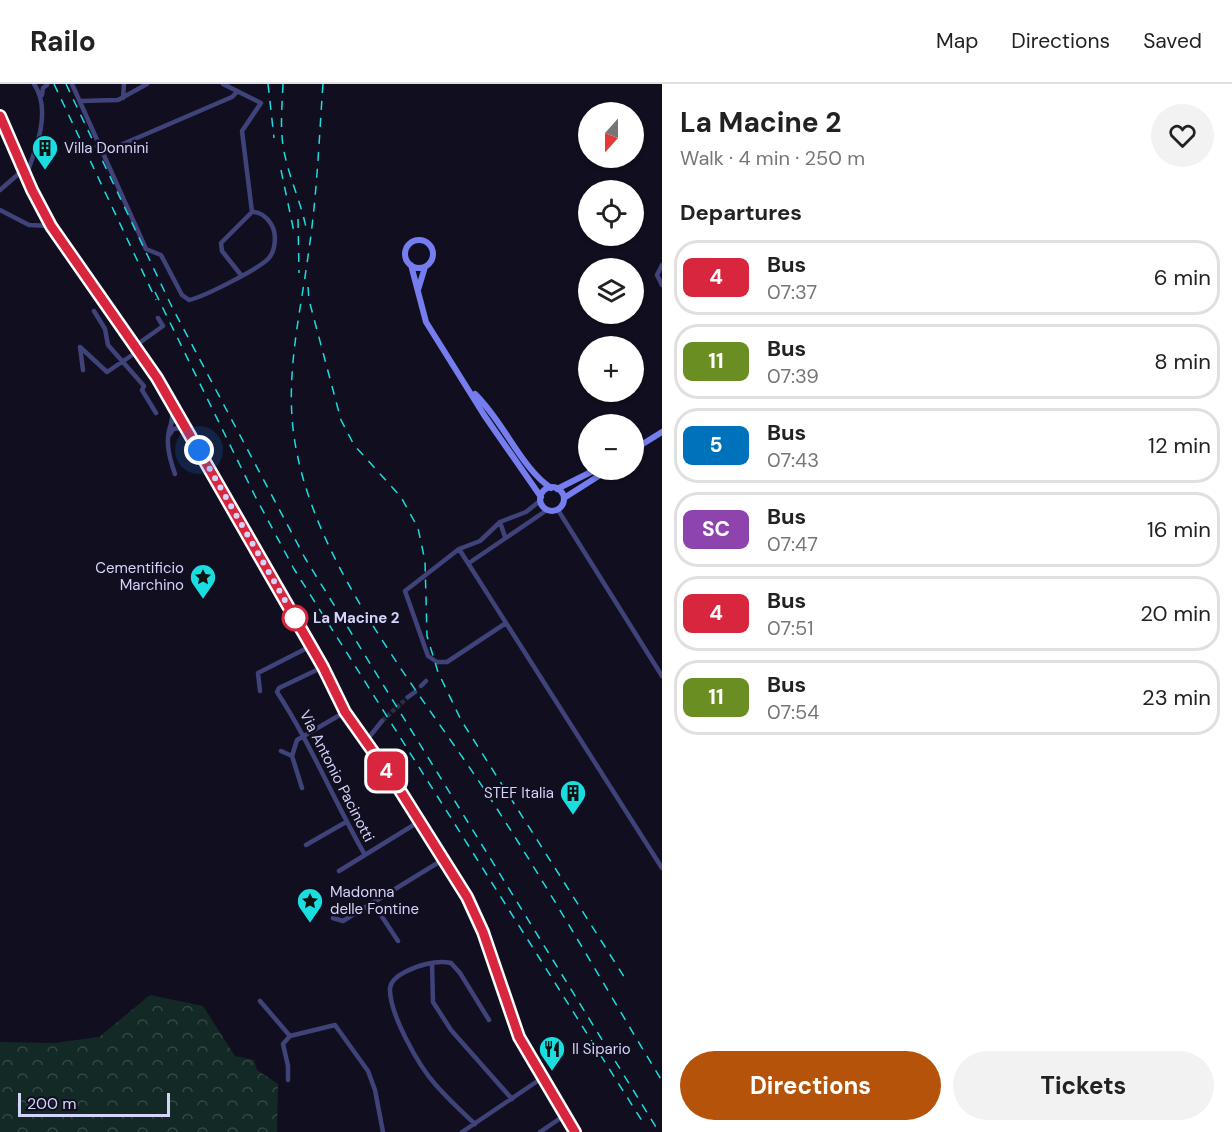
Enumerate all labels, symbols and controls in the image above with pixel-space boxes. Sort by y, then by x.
text: Railo [30,23,96,60]
text: Map [936,27,978,55]
text: Directions [1011,27,1110,55]
text: Saved [1143,27,1202,55]
north arrow [578,102,644,168]
map controls [578,102,644,480]
text: La Macine 2 [680,104,841,141]
button: heart [1151,104,1214,167]
building icon: Villa Donnini [30,133,60,171]
place label: Villa Donnini [64,138,149,158]
text: Walk · 4 min · 250 m [680,145,865,171]
button: locate [578,180,644,246]
text: Departures [680,198,802,227]
text: Bus [767,250,806,279]
button: layers [578,258,644,324]
text: 4 [709,263,723,291]
text: 6 min [1154,263,1211,292]
text: 07:37 [767,279,817,305]
text: Bus [767,334,806,363]
button: + [578,336,644,402]
text: 11 [708,347,724,375]
text: 8 min [1154,347,1211,376]
text: 07:39 [767,363,819,389]
button: − [578,414,644,480]
text: Bus [767,418,806,447]
text: 5 [709,431,723,459]
text: 12 min [1148,431,1211,460]
your location [184,435,214,465]
text: 07:43 [767,447,819,473]
text: Bus [767,502,806,531]
text: SC [702,515,730,543]
text: 16 min [1147,515,1211,544]
text: 07:47 [767,531,818,557]
place label: Cementificio Marchino [95,558,184,595]
place icon: Cementificio Marchino [188,562,218,600]
text: Bus [767,586,806,615]
text: 4 [709,599,723,627]
text: 20 min [1140,599,1211,628]
marker: La Macine 2 [282,605,308,631]
place label: La Macine 2 [313,608,400,628]
text: 07:51 [767,615,814,641]
text: Bus [767,670,806,699]
text: 11 [708,683,724,711]
text: 23 min [1142,683,1211,712]
text: 07:54 [767,699,819,725]
street label: Via Antonio Pacinotti [295,707,379,845]
line badge: 4 [366,752,406,790]
text: 4 [379,757,393,785]
building icon: STEF Italia [558,778,588,816]
place label: STEF Italia [484,783,554,803]
place label: Madonna delle Fontine [330,882,419,919]
place icon: Madonna delle Fontine [295,886,325,924]
restaurant icon: Il Sipario [537,1034,567,1072]
place label: Il Sipario [572,1039,631,1059]
button: Directions [680,1051,941,1120]
button: Tickets [953,1051,1214,1120]
scale bar [18,1090,170,1118]
text: 200 m [27,1093,76,1114]

